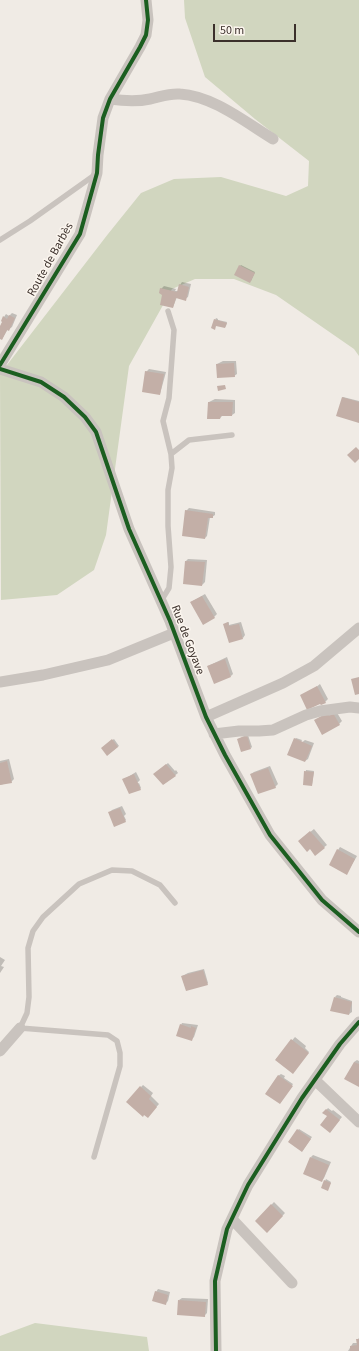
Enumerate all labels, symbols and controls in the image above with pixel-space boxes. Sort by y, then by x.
scale bar [215,16,298,42]
text: 50 m [220,22,244,39]
street label: Route de Barbès [25,221,77,299]
street label: Rue de Goyave [167,603,207,677]

